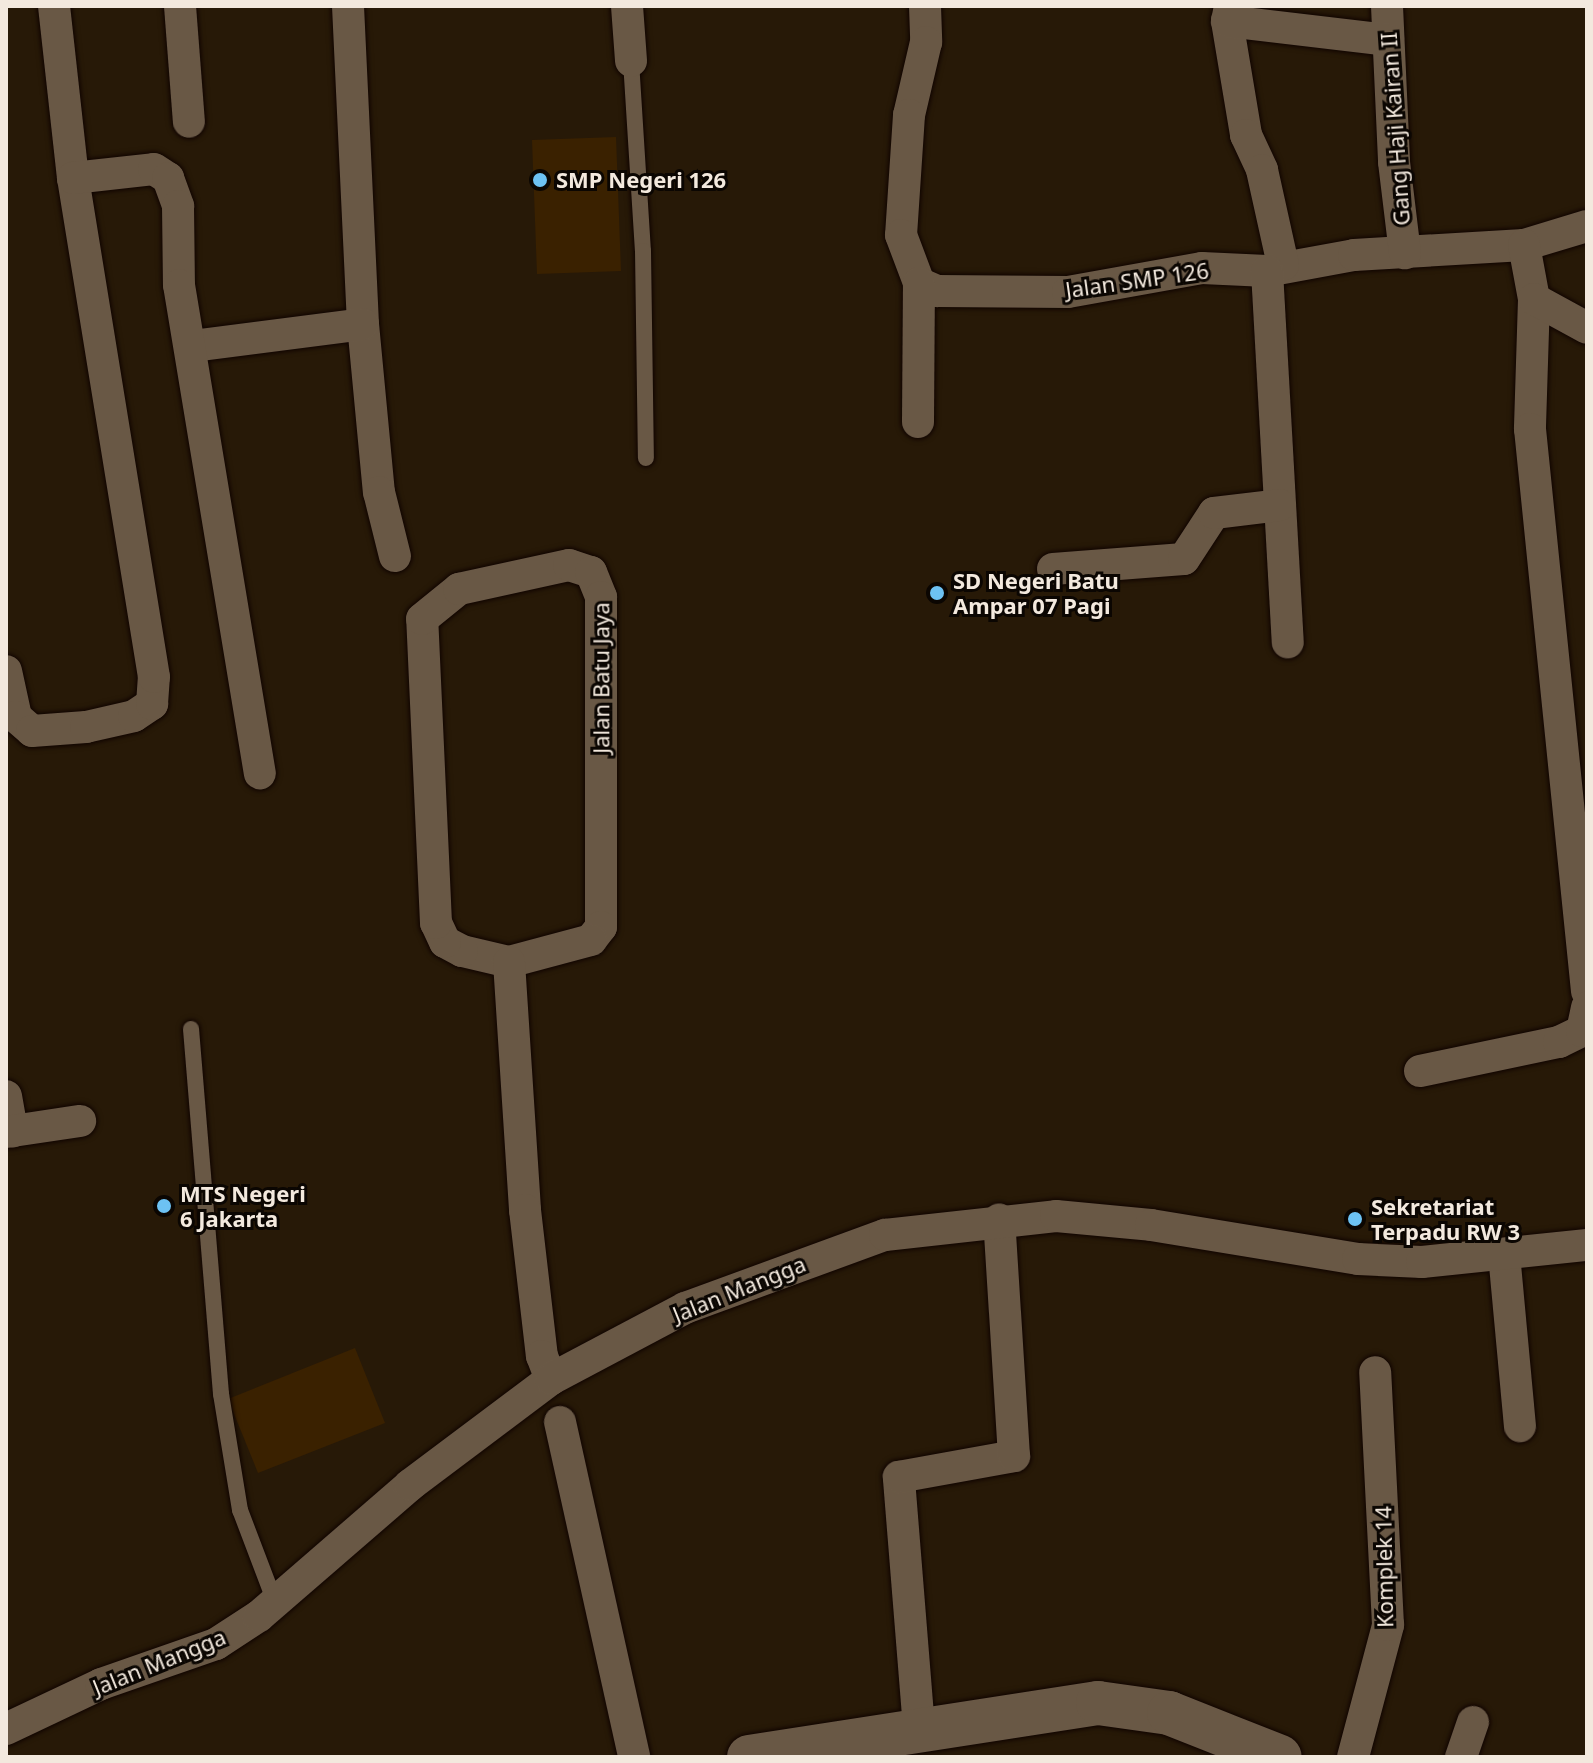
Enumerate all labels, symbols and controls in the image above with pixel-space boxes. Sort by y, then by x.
street label: Gang Haji Kairan II [1375,31,1415,227]
place label: SMP Negeri 126 [556,167,726,193]
marker: SMP Negeri 126 [531,171,549,189]
street label: Jalan SMP 126 [1064,257,1210,303]
place label: SD Negeri Batu Ampar 07 Pagi [953,567,1119,618]
marker: SD Negeri Batu Ampar 07 Pagi [928,584,946,602]
street label: Jalan Batu Jaya [588,602,614,754]
place label: MTS Negeri 6 Jakarta [180,1180,306,1232]
place label: Sekretariat Terpadu RW 3 [1371,1193,1520,1244]
marker: MTS Negeri 6 Jakarta [155,1197,173,1215]
marker: Sekretariat Terpadu RW 3 [1346,1210,1364,1228]
street label: Jalan Mangga [669,1250,809,1328]
street label: Komplek 14 [1370,1506,1398,1628]
street label: Jalan Mangga [89,1623,229,1701]

